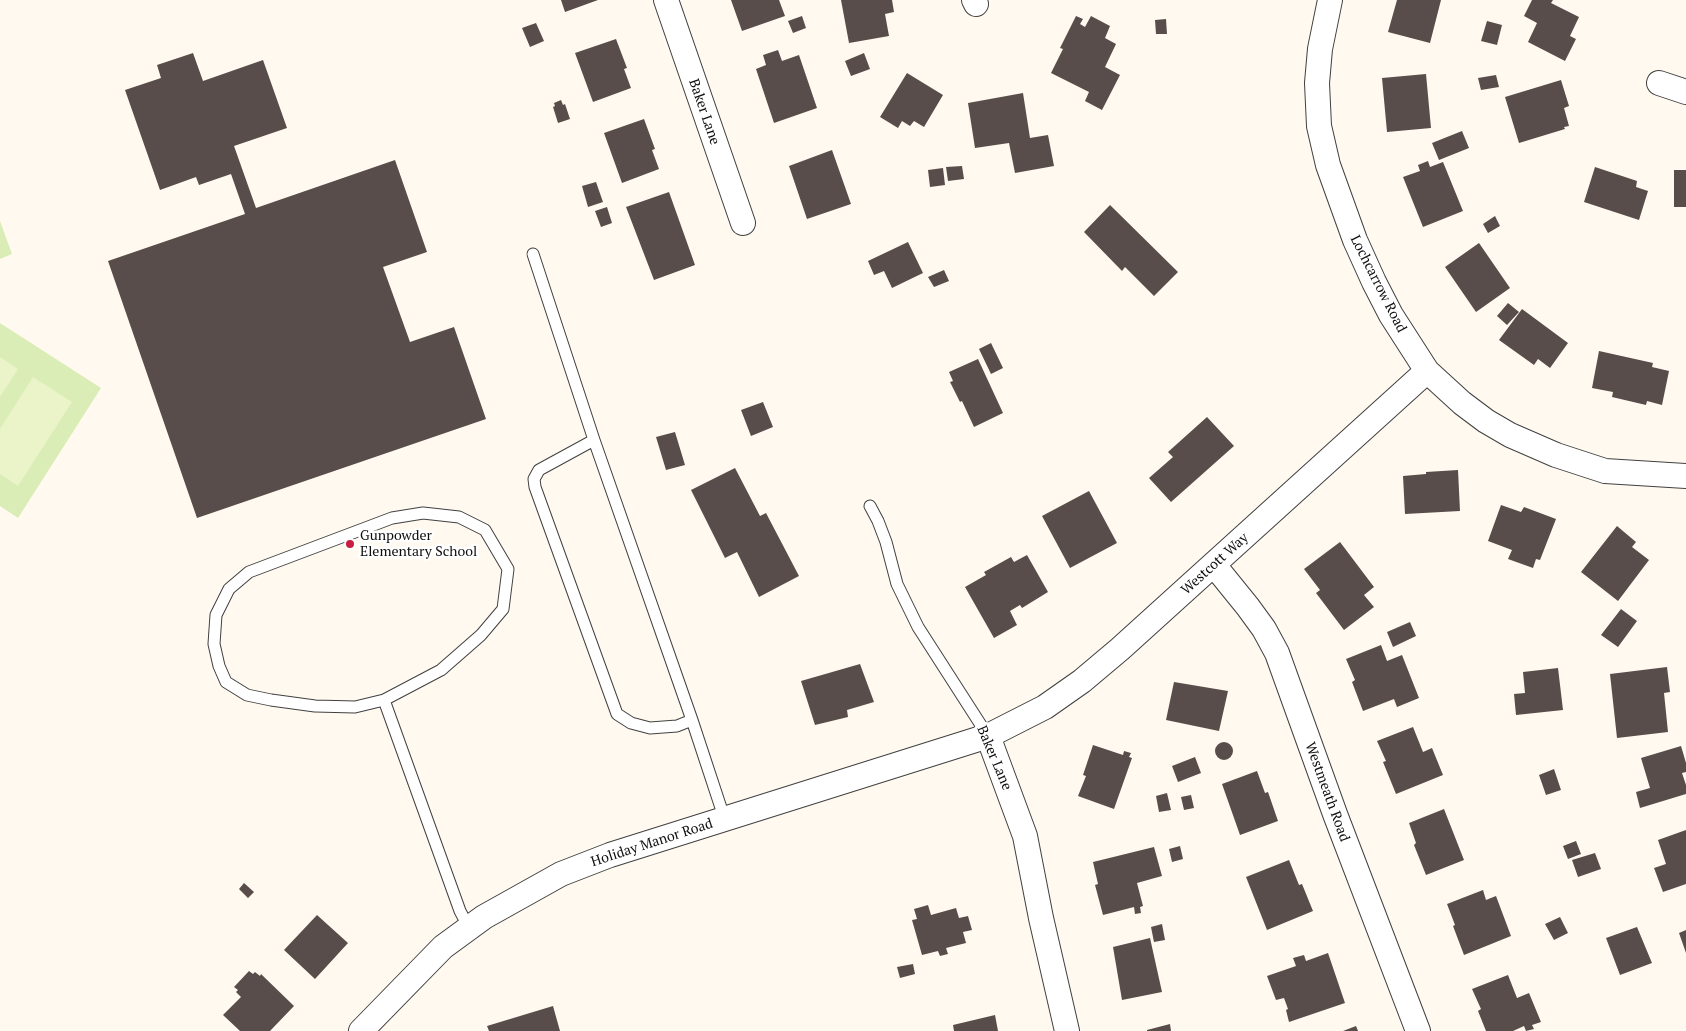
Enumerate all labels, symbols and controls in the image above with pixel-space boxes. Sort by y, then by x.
street label: Baker Lane [685,77,723,147]
street label: Lochcarrow Road [1346,233,1410,335]
place label: Gunpowder Elementary School [360,528,477,560]
street label: Westcott Way [1178,530,1252,598]
marker: Gunpowder Elementary School [344,538,356,550]
street label: Baker Lane [973,723,1015,793]
street label: Westmeath Road [1301,740,1353,844]
street label: Holiday Manor Road [589,815,715,871]

